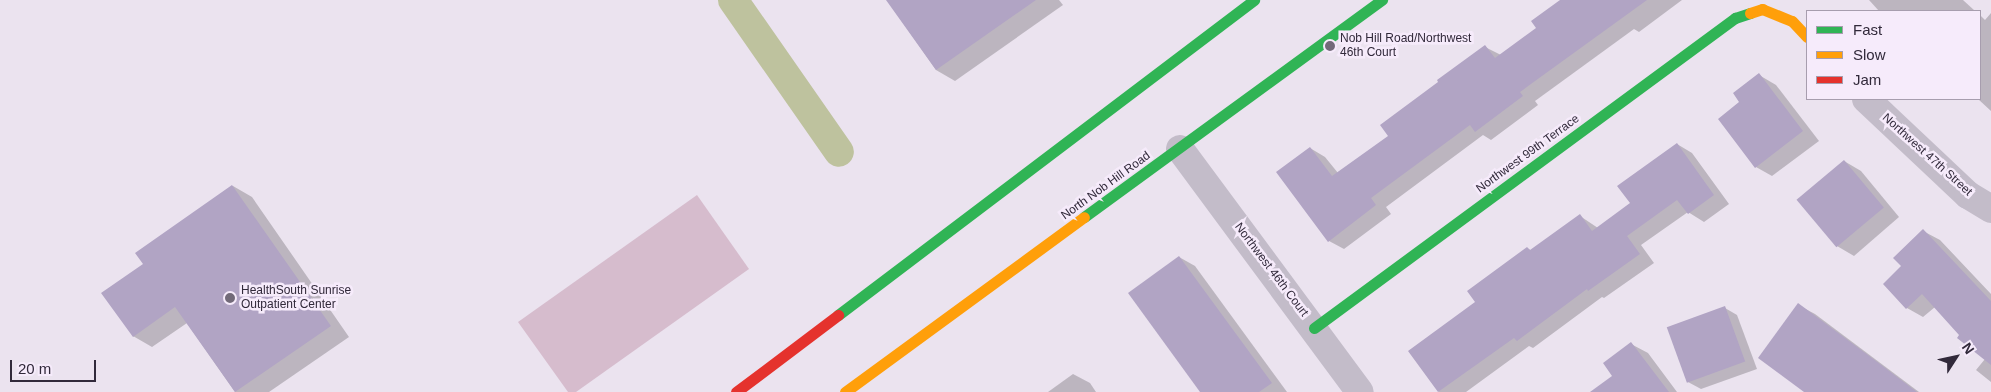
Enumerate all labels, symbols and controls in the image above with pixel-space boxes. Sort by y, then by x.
legend [1806,10,1981,100]
text: Fast [1853,21,1882,38]
place label: Nob Hill Road/Northwest 46th Court [1340,32,1471,60]
marker: Nob Hill Road/Northwest 46th Court [1324,40,1336,52]
text: Slow [1853,46,1886,63]
text: Jam [1853,71,1881,88]
street label: Northwest 47th Street [1879,111,1975,199]
street label: Northwest 99th Terrace [1474,112,1582,196]
street label: North Nob Hill Road [1059,149,1153,223]
street label: Northwest 46th Court [1231,220,1311,320]
place label: HealthSouth Sunrise Outpatient Center [241,284,351,312]
marker: HealthSouth Sunrise Outpatient Center [223,291,237,305]
north arrow [1931,332,1981,382]
text: N [1959,340,1978,357]
scale bar [12,350,99,382]
text: 20 m [18,360,51,377]

